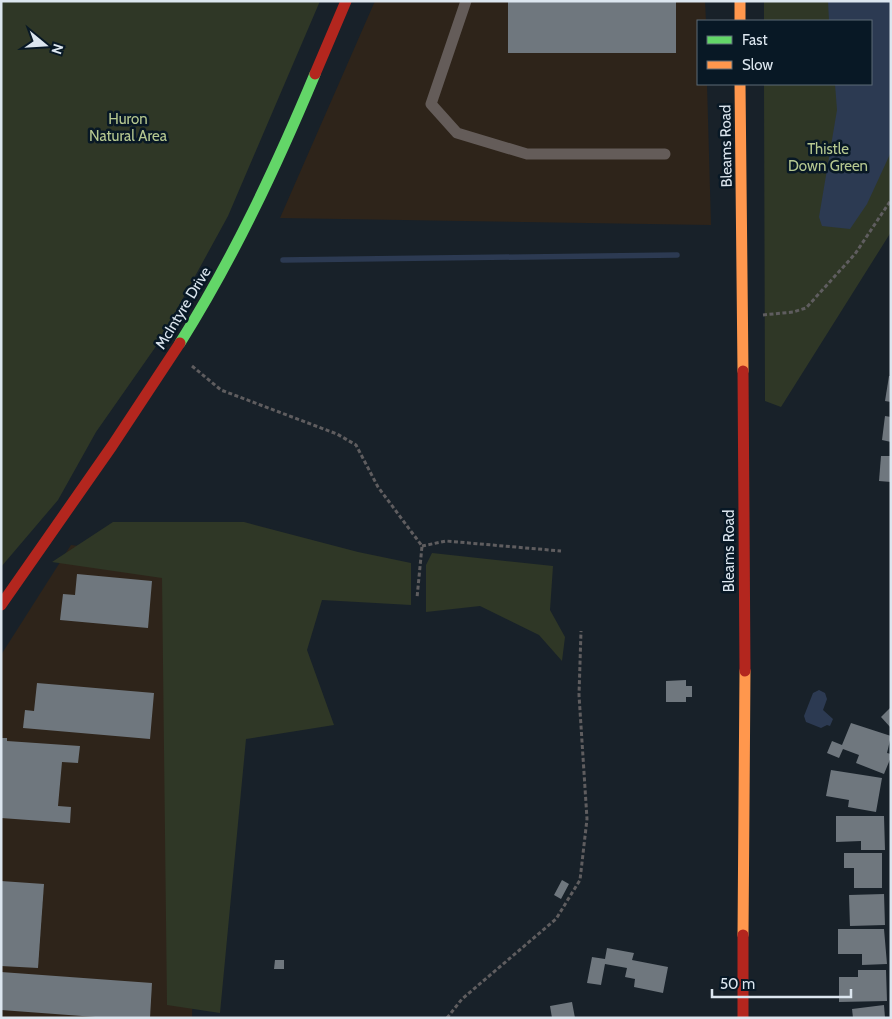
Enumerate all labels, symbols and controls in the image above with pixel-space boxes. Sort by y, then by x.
north arrow [20,20,70,70]
legend [697,20,872,85]
text: Fast [742,31,767,49]
text: N [47,42,67,57]
text: Slow [742,56,773,74]
street label: Bleams Road [716,105,736,187]
park label: Huron Natural Area [89,110,168,145]
park label: Thistle Down Green [788,140,868,175]
street label: McIntyre Drive [151,263,215,352]
street label: Bleams Road [720,510,738,592]
scale bar [712,966,851,998]
text: 50 m [720,975,755,993]

